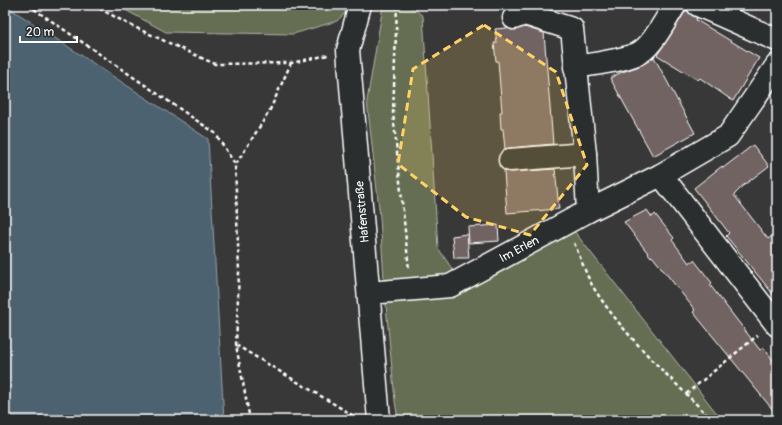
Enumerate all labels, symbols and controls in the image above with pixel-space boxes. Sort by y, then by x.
scale bar [20,18,77,44]
text: 20 m [26,25,55,40]
street label: Hafenstraße [352,180,373,244]
street label: Im Erlen [497,233,542,266]

